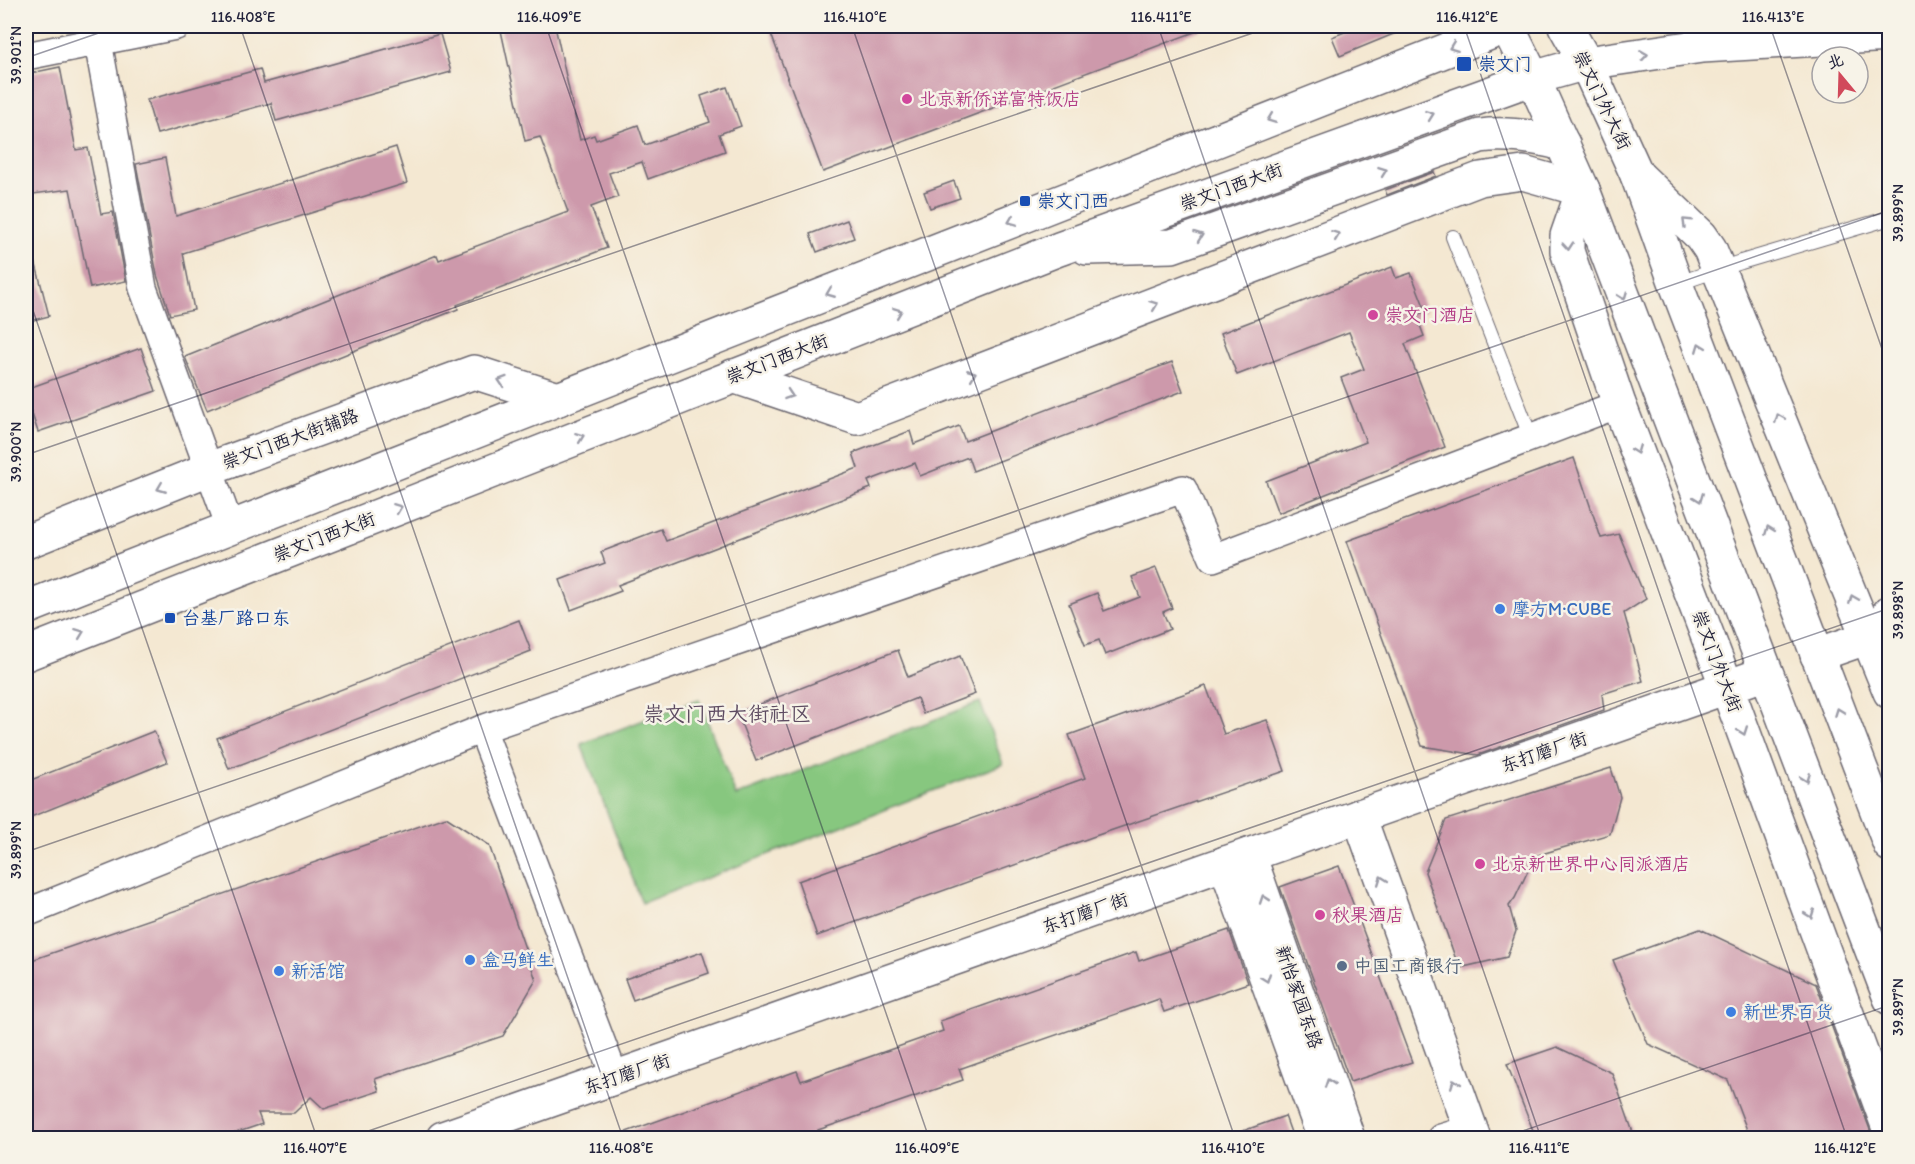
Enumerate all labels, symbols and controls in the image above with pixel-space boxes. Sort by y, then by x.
text: 116.408°E [211,8,275,26]
text: 116.409°E [517,8,581,26]
text: 116.410°E [823,8,887,26]
text: 116.411°E [1130,8,1192,26]
text: 116.412°E [1436,8,1498,26]
text: 116.413°E [1742,8,1804,26]
text: 39.901°N [7,26,25,84]
one-way arrow [1448,40,1459,52]
north arrow [1810,45,1870,105]
street label: 崇文门外大街 [1568,47,1636,153]
one-way arrow [1639,49,1649,61]
text: 北 [1825,50,1846,73]
place label: 崇文门 [1478,53,1532,75]
marker: 崇文门 [1455,55,1473,73]
place label: 北京新侨诺富特饭店 [919,88,1081,110]
marker: 北京新侨诺富特饭店 [900,92,914,106]
one-way arrow [1424,110,1435,122]
one-way arrow [1266,111,1277,124]
street label: 崇文门西大街 [1176,158,1286,216]
one-way arrow [1377,165,1388,178]
text: 39.899°N [1889,184,1907,242]
place label: 崇文门西 [1037,190,1109,212]
marker: 崇文门西 [1018,194,1032,208]
one-way arrow [1007,214,1018,226]
one-way arrow [1683,218,1693,229]
one-way arrow [1193,230,1204,243]
one-way arrow [1330,230,1341,242]
one-way arrow [1561,241,1574,251]
one-way arrow [826,285,836,298]
one-way arrow [1616,290,1628,301]
one-way arrow [1148,300,1159,312]
place label: 崇文门酒店 [1385,304,1475,326]
one-way arrow [892,307,903,319]
marker: 崇文门酒店 [1366,308,1380,322]
street label: 崇文门西大街 [723,329,831,389]
one-way arrow [1695,343,1707,354]
one-way arrow [966,369,977,382]
one-way arrow [497,376,508,388]
one-way arrow [783,388,794,401]
street label: 崇文门西大街辅路 [219,404,361,474]
one-way arrow [1774,413,1786,424]
text: 39.900°N [7,422,25,482]
one-way arrow [574,431,585,444]
one-way arrow [1629,445,1642,455]
one-way arrow [156,481,167,493]
one-way arrow [1692,492,1705,502]
one-way arrow [393,502,403,515]
street label: 崇文门西大街 [270,507,378,567]
one-way arrow [1764,525,1777,535]
text: 39.898°N [1889,581,1907,639]
one-way arrow [1848,594,1860,605]
place label: 摩方M·CUBE [1512,598,1611,620]
marker: 摩方M·CUBE [1493,602,1507,616]
place label: 台基厂路口东 [182,607,290,629]
street label: 崇文门外大街 [1687,607,1747,715]
marker: 台基厂路口东 [163,611,177,625]
one-way arrow [74,627,85,640]
district label: 崇文门西大街社区 [643,701,811,726]
one-way arrow [1833,707,1846,718]
one-way arrow [1736,725,1749,736]
street label: 东打磨厂街 [1498,727,1590,777]
one-way arrow [1799,772,1811,783]
text: 39.899°N [7,821,25,879]
place label: 北京新世界中心同派酒店 [1492,853,1690,875]
marker: 北京新世界中心同派酒店 [1473,857,1487,871]
one-way arrow [1377,875,1389,886]
street label: 东打磨厂街 [1039,888,1131,938]
one-way arrow [1259,894,1272,905]
place label: 秋果酒店 [1332,904,1404,926]
marker: 秋果酒店 [1313,908,1327,922]
one-way arrow [1803,908,1816,919]
street label: 新怡家园东路 [1271,942,1327,1052]
place label: 盒马鲜生 [482,949,554,971]
marker: 盒马鲜生 [463,953,477,967]
place label: 中国工商银行 [1354,955,1462,977]
marker: 中国工商银行 [1335,959,1349,973]
place label: 新活馆 [291,960,345,982]
marker: 新活馆 [272,964,286,978]
one-way arrow [1259,972,1272,983]
text: 39.897°N [1889,978,1907,1036]
place label: 新世界百货 [1743,1001,1833,1023]
marker: 新世界百货 [1724,1005,1738,1019]
street label: 东打磨厂街 [581,1049,673,1099]
one-way arrow [1324,1078,1337,1089]
one-way arrow [1449,1078,1462,1089]
text: 116.407°E [283,1139,347,1157]
text: 116.408°E [589,1139,653,1157]
text: 116.409°E [895,1139,959,1157]
text: 116.410°E [1201,1139,1265,1157]
text: 116.411°E [1508,1139,1570,1157]
text: 116.412°E [1814,1139,1876,1157]

